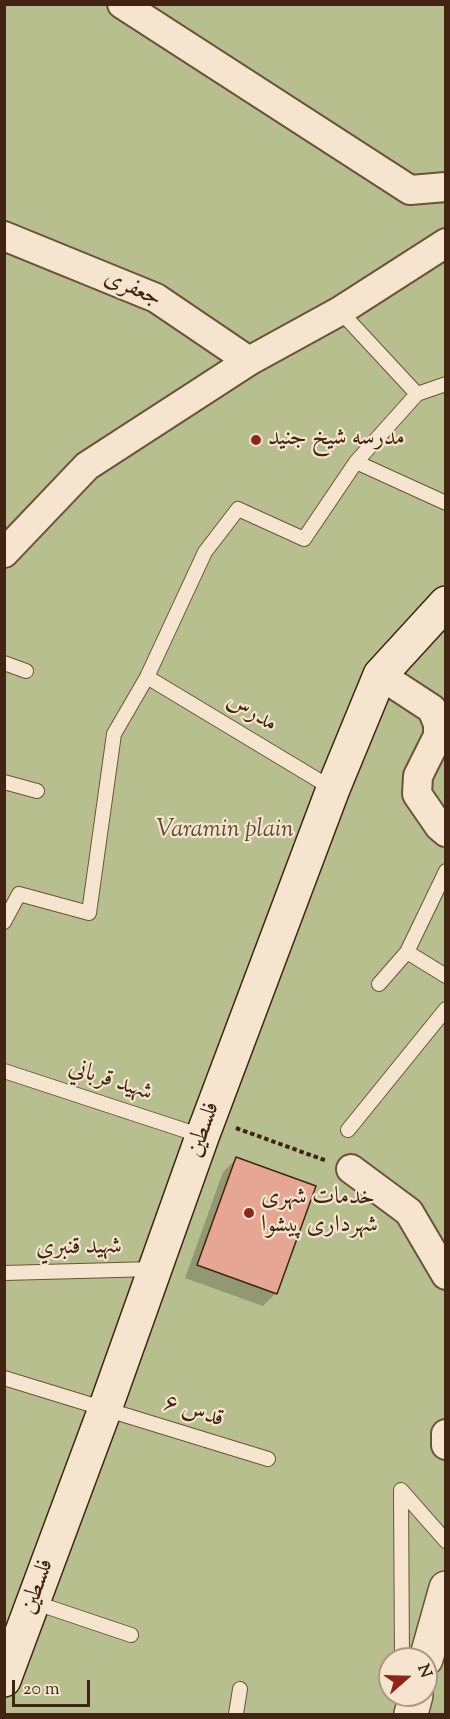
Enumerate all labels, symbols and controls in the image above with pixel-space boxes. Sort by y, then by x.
street label: جعفری [99,265,165,315]
place label: مدرسه شیخ جنید [268,426,405,454]
marker: مدرسه شیخ جنید [249,433,263,447]
street label: مدرس [220,688,282,740]
park label: Varamin plain [156,818,294,846]
street label: شهيد قرباني [64,1055,156,1109]
street label: فلسطین [182,1098,228,1162]
place label: خدمات شهری شهرداری پیشوا [261,1185,378,1241]
marker: خدمات شهری شهرداری پیشوا [242,1206,256,1220]
street label: شهيد قنبري [36,1234,122,1264]
street label: قدس ۶ [159,1390,227,1436]
street label: فلسطین [16,1555,62,1619]
north arrow [378,1647,438,1707]
text: N [411,1661,436,1681]
scale bar [15,1668,93,1706]
text: 20 m [23,1677,60,1703]

